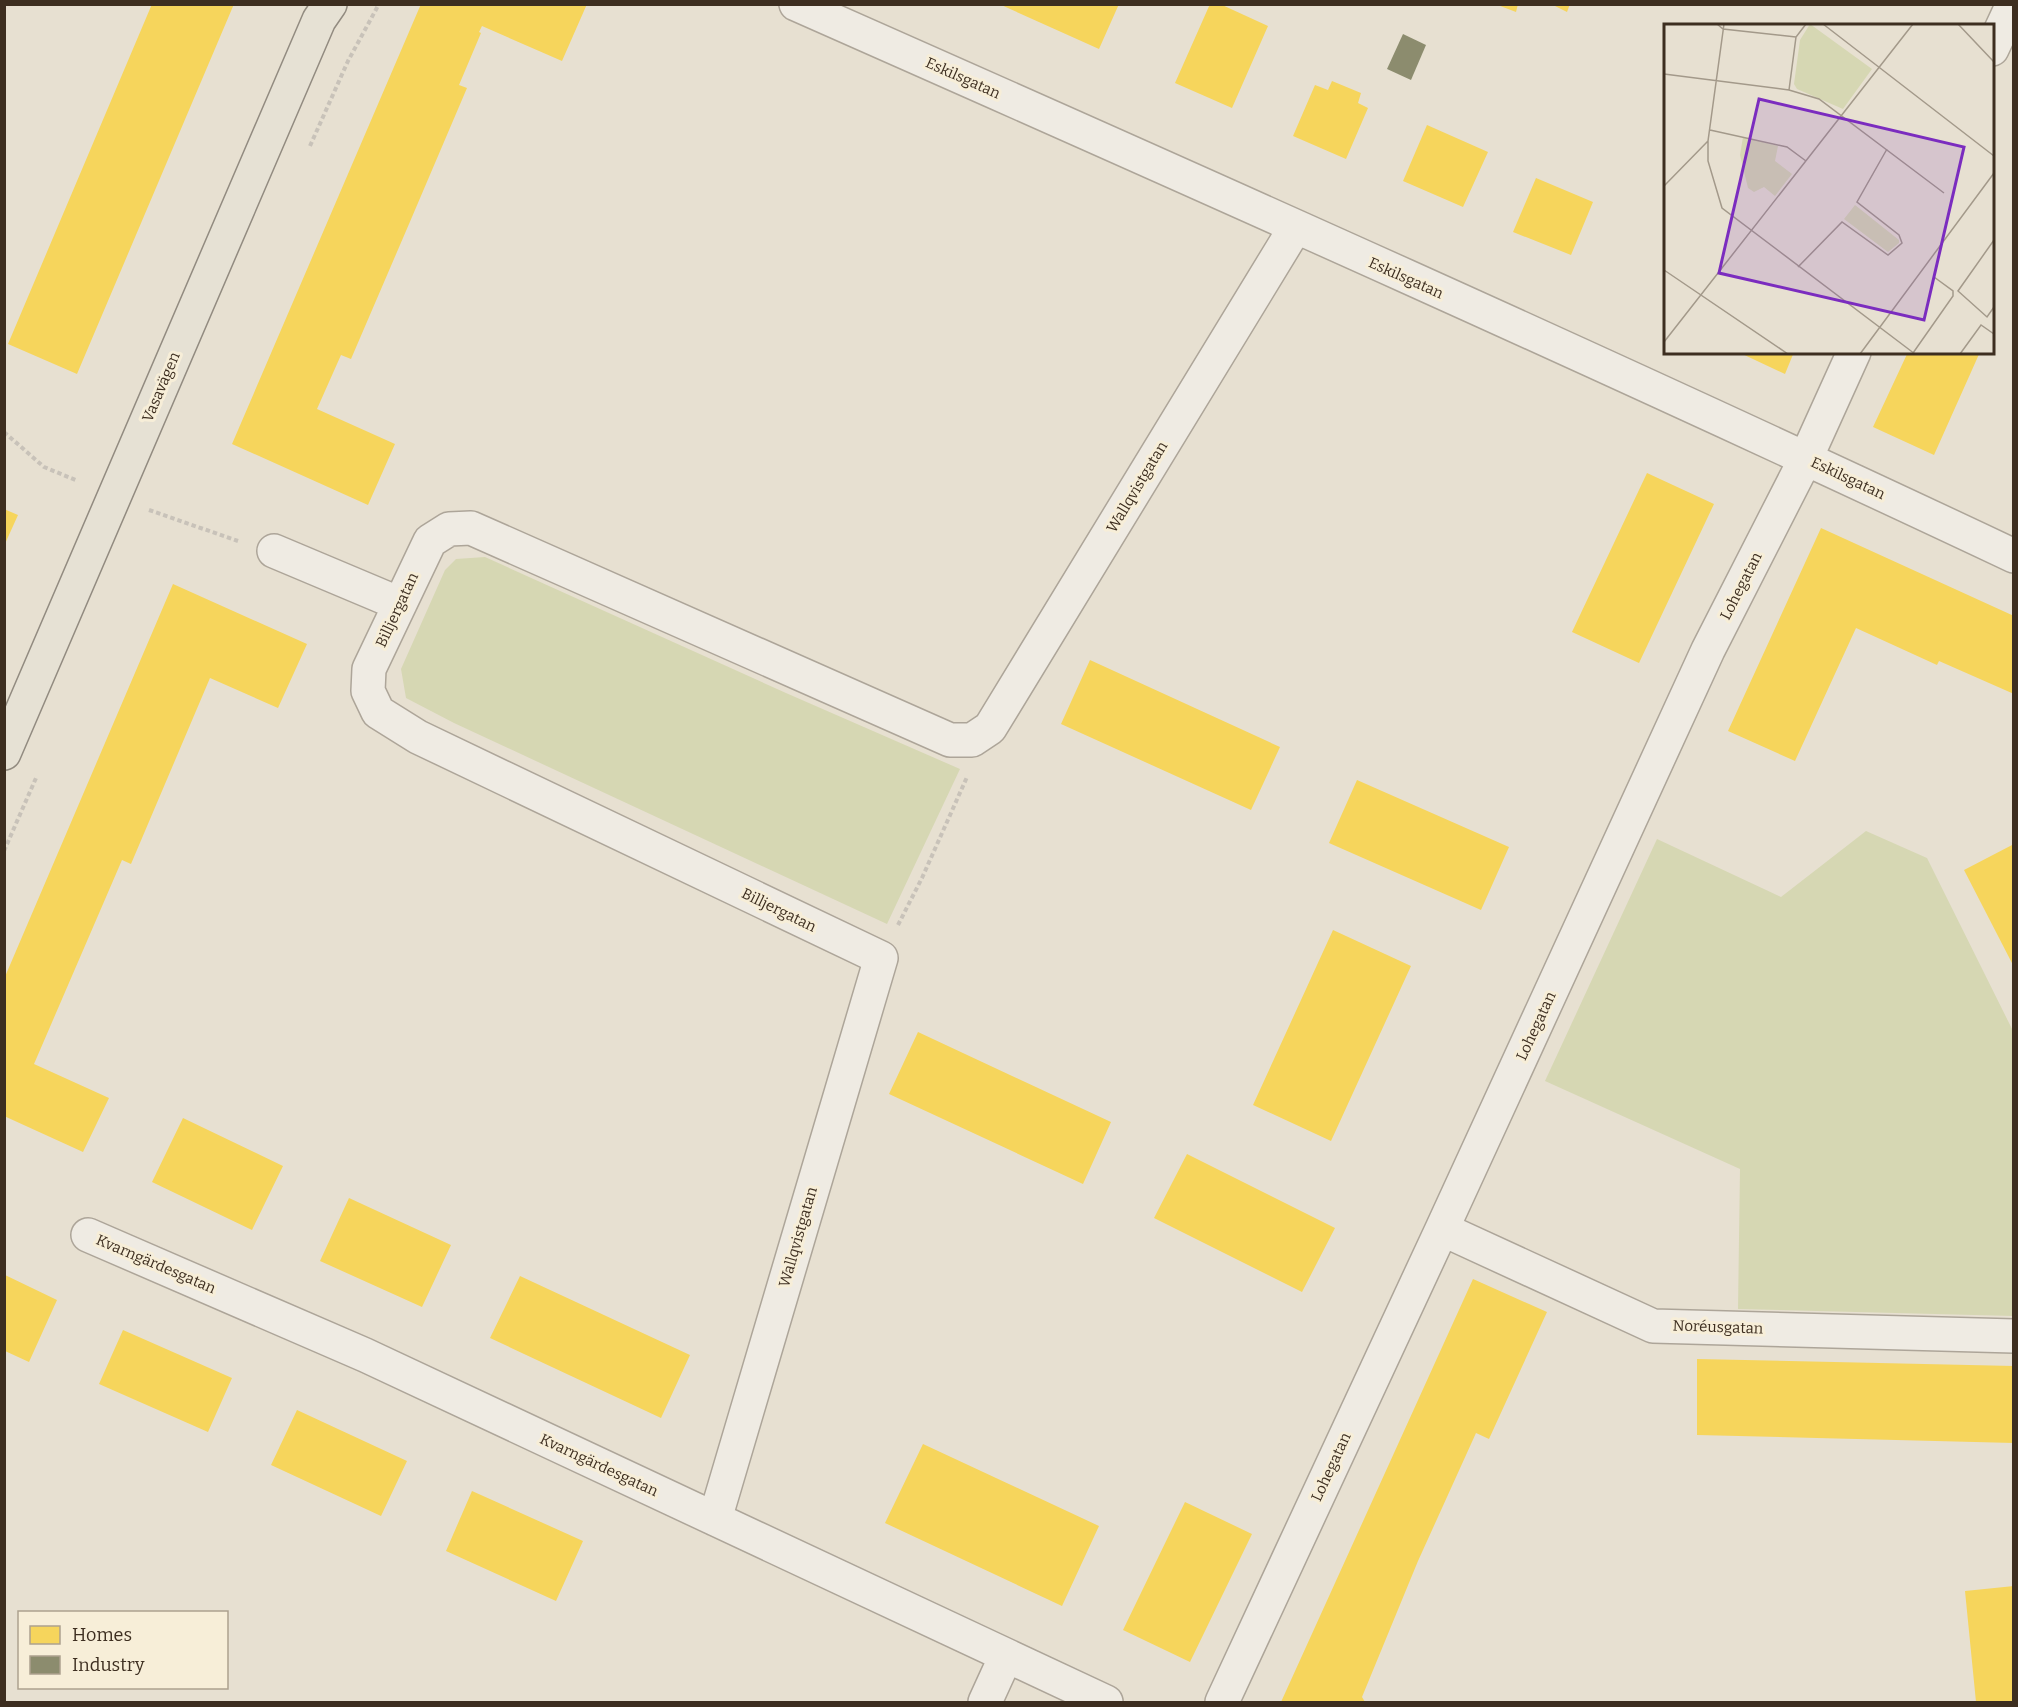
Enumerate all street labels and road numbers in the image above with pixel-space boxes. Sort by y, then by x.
street label: Eskilsgatan [923,54,1004,103]
street label: Eskilsgatan [1366,254,1447,303]
street label: Vasavägen [138,349,184,425]
street label: Wallqvistgatan [1103,438,1172,536]
street label: Eskilsgatan [1808,453,1888,503]
street label: Lohegatan [1716,549,1766,623]
street label: Billjergatan [372,569,422,650]
street label: Billjergatan [739,884,820,936]
street label: Lohegatan [1512,988,1560,1063]
street label: Wallqvistgatan [775,1184,821,1289]
street label: Kvarngärdesgatan [93,1231,219,1298]
street label: Noréusgatan [1672,1316,1764,1338]
street label: Lohegatan [1307,1429,1355,1504]
street label: Kvarngärdesgatan [537,1430,661,1500]

